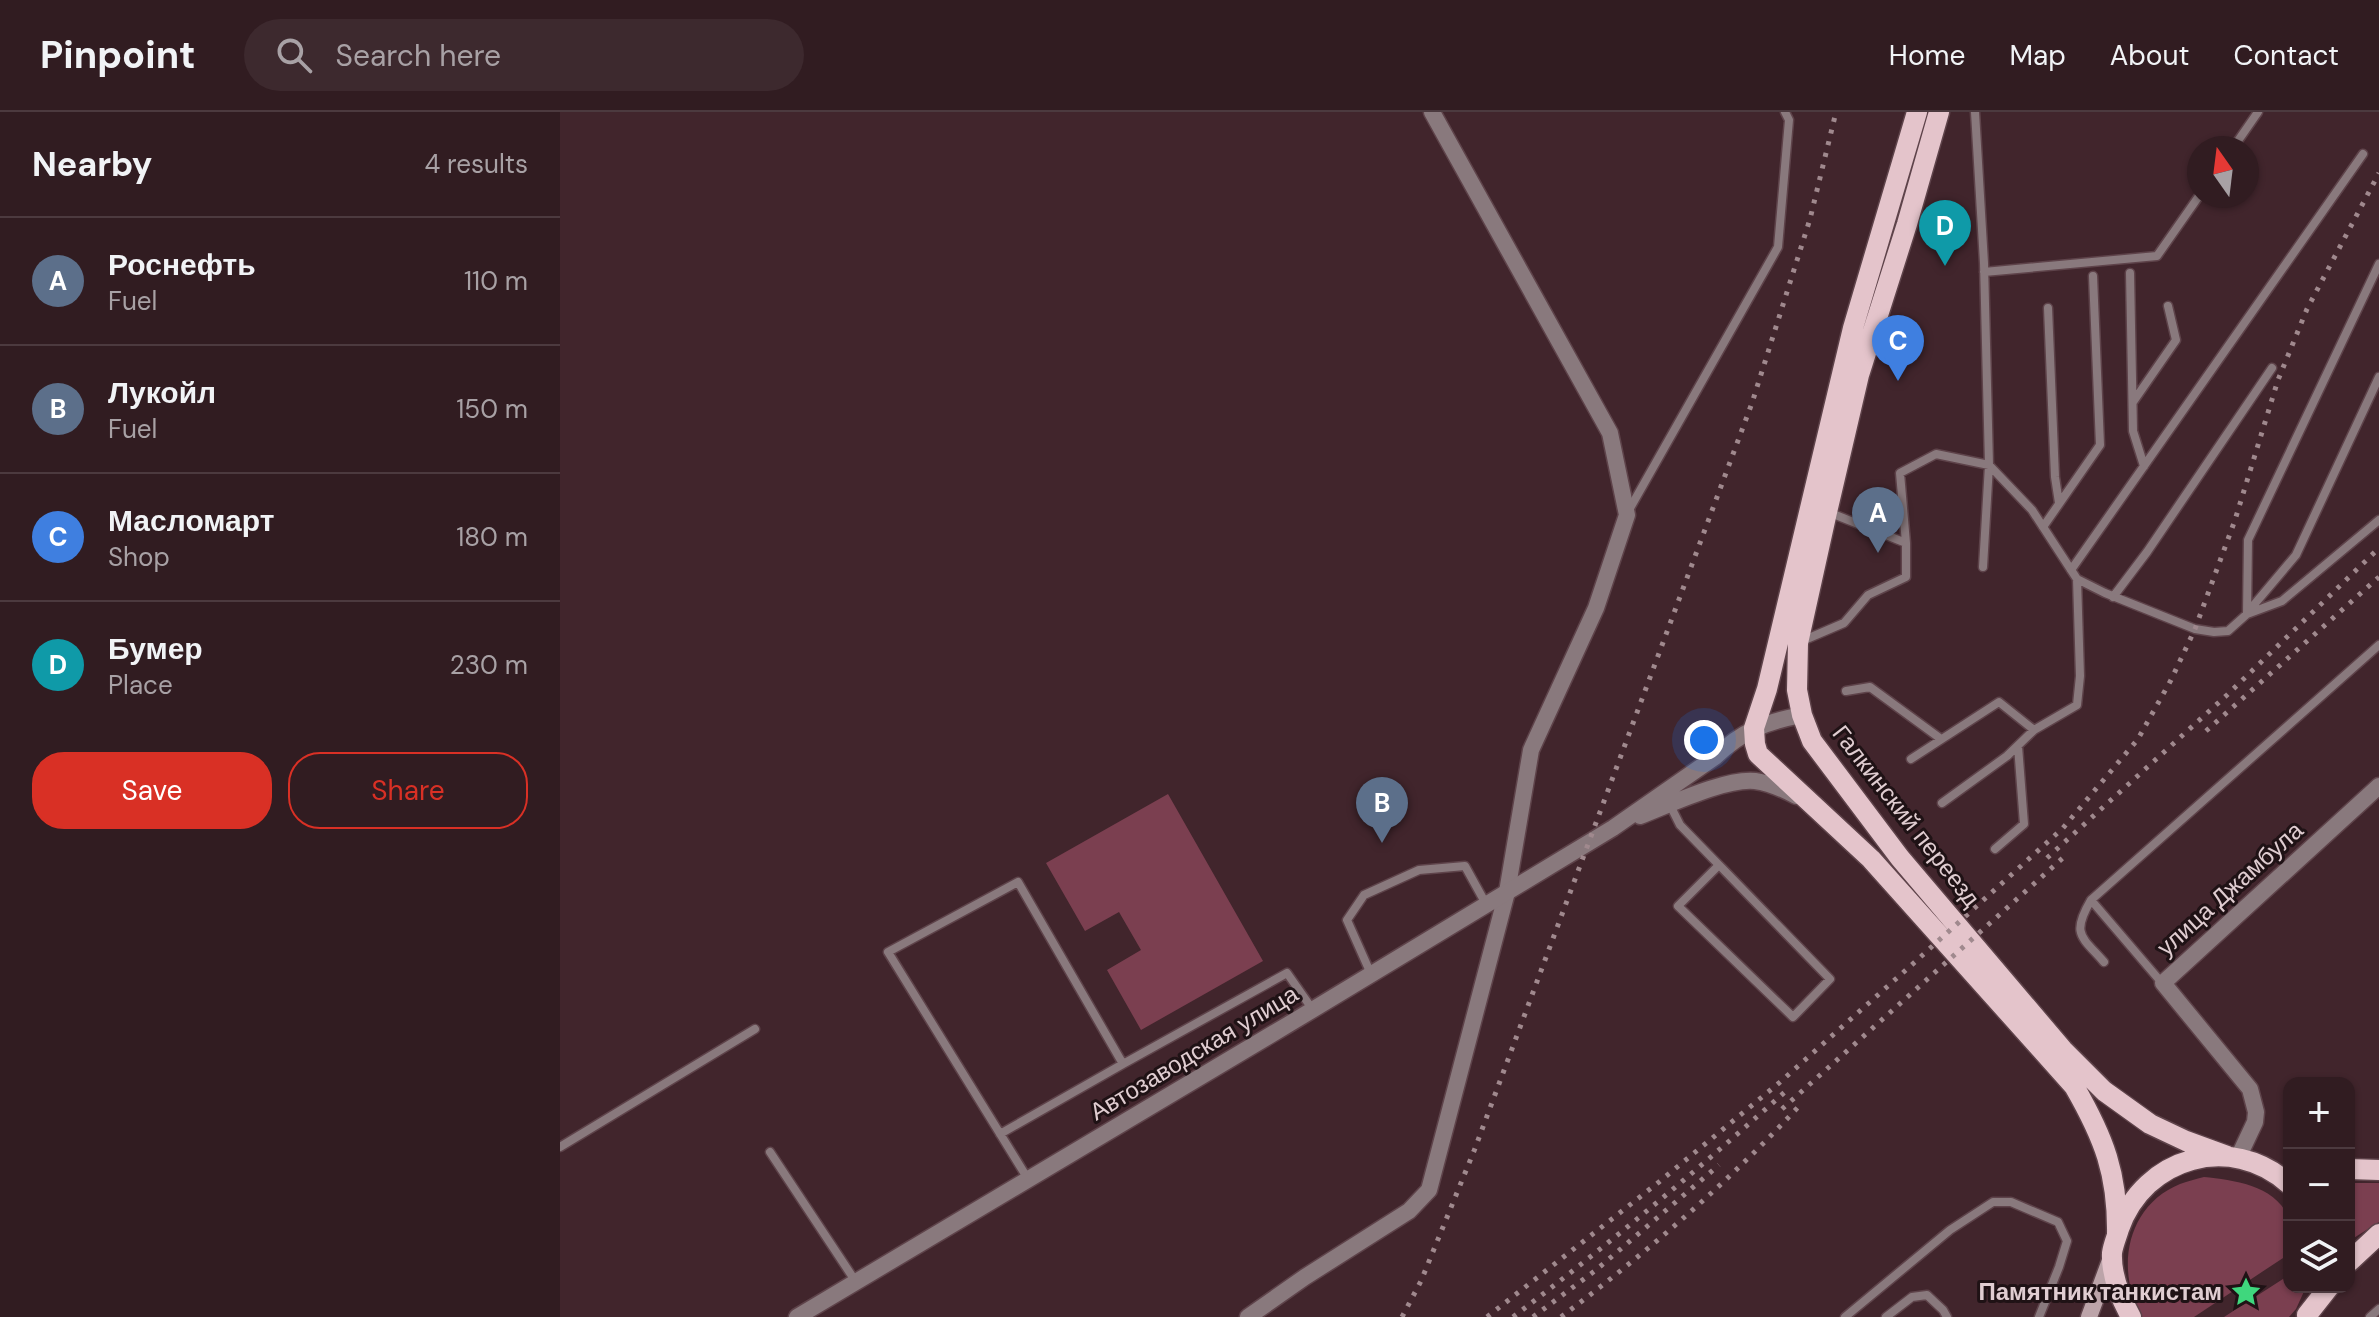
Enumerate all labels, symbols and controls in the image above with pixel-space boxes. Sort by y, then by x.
search box [244,19,804,91]
text: Pinpoint [40,30,196,80]
icon: search [272,33,316,77]
text: Search here [336,36,501,75]
text: Home [1889,37,1965,74]
text: Map [2009,37,2066,74]
text: About [2110,37,2189,74]
text: Contact [2233,37,2339,74]
north arrow [2187,136,2259,208]
text: Nearby [32,142,152,187]
text: 4 results [424,147,528,181]
pin: D [1919,200,1971,266]
text: Роснефть [108,245,256,284]
text: A [49,264,67,298]
text: 110 m [464,264,528,298]
text: Fuel [108,284,157,318]
pin: C [1872,315,1924,381]
text: Лукойл [108,373,216,412]
text: B [50,392,66,426]
text: 150 m [456,392,528,426]
text: Fuel [108,412,157,446]
pin: A [1852,487,1904,553]
text: Масломарт [108,501,274,540]
text: C [48,520,68,554]
text: 180 m [456,520,528,554]
text: Shop [108,540,170,574]
text: Бумер [108,629,203,668]
text: D [49,648,67,682]
text: 230 m [450,648,528,682]
text: Place [108,668,173,702]
street label: Галкинский переезд [1826,719,1987,913]
your location [1684,720,1724,760]
button: Save [32,752,272,829]
button: Share [288,752,528,829]
pin: B [1356,777,1408,843]
street label: улица Джамбула [2150,814,2310,962]
street label: Автозаводская улица [1084,978,1304,1127]
map controls [2283,1077,2355,1293]
button: + [2283,1077,2355,1149]
button: − [2283,1149,2355,1221]
button: layers [2283,1221,2355,1293]
place icon: Памятник танкистам [2229,1275,2263,1309]
place label: Памятник танкистам [1978,1276,2222,1307]

